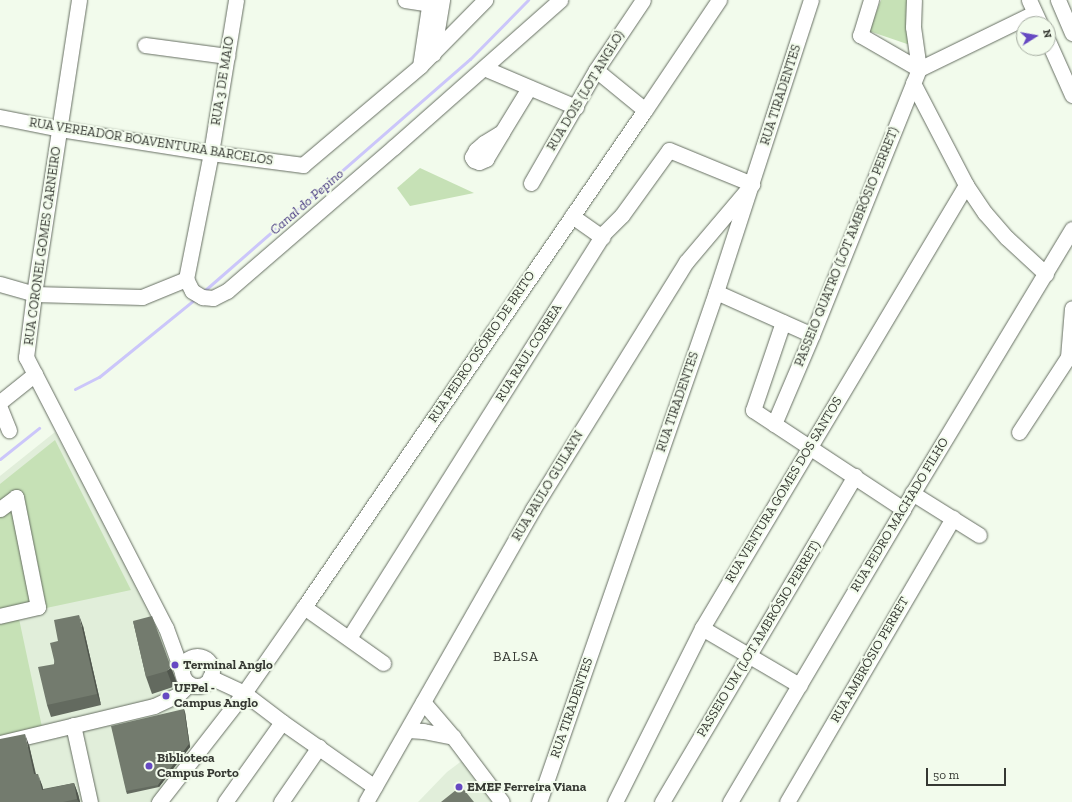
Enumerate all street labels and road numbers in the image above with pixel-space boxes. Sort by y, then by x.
street label: RUA DOIS (LOT ANGLO) [544,28,628,154]
street label: RUA 3 DE MAIO [208,35,238,127]
street label: RUA TIRADENTES [757,42,805,148]
street label: RUA VEREADOR BOAVENTURA BARCELOS [27,115,275,169]
street label: PASSEIO QUATRO (LOT AMBRÓSIO PERRET) [792,125,902,369]
street label: RUA CORONEL GOMES CARNEIRO [21,145,65,347]
street label: RUA PEDRO OSÓRIO DE BRITO [425,268,539,426]
street label: RUA RAUL CORREA [492,301,566,405]
street label: RUA TIRADENTES [653,350,703,454]
street label: RUA VENTURA GOMES DOS SANTOS [722,394,846,586]
street label: RUA PAULO GUILAYN [509,428,587,544]
street label: RUA PEDRO MACHADO FILHO [848,435,952,595]
street label: PASSEIO UM (LOT AMBRÓSIO PERRET) [694,538,824,740]
street label: RUA AMBRÓSIO PERRET [827,594,913,726]
street label: RUA TIRADENTES [547,656,597,760]

